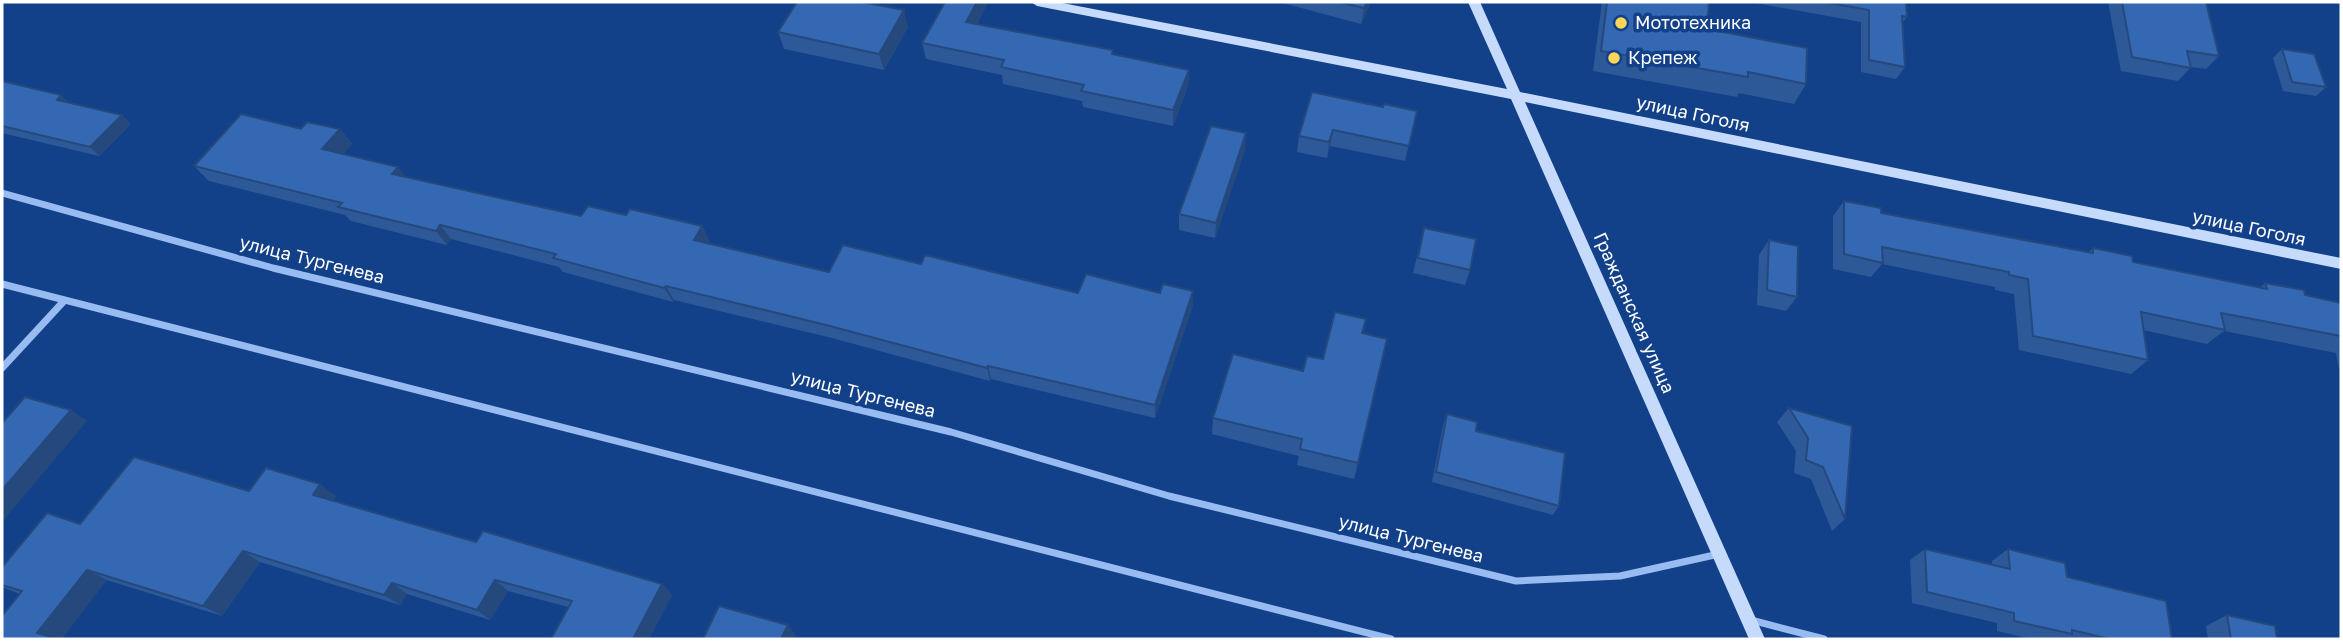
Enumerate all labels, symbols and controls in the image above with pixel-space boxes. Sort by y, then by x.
place label: Мототехника [1635,11,1751,33]
marker: Мототехника [1613,15,1629,31]
place label: Крепеж [1628,46,1697,68]
marker: Крепеж [1606,50,1622,66]
street label: улица Гоголя [1634,90,1752,136]
street label: улица Гоголя [2190,204,2308,250]
street label: Гражданская улица [1590,229,1680,396]
street label: улица Тургенева [238,230,387,288]
street label: улица Тургенева [789,364,938,422]
street label: улица Тургенева [1337,509,1486,567]

